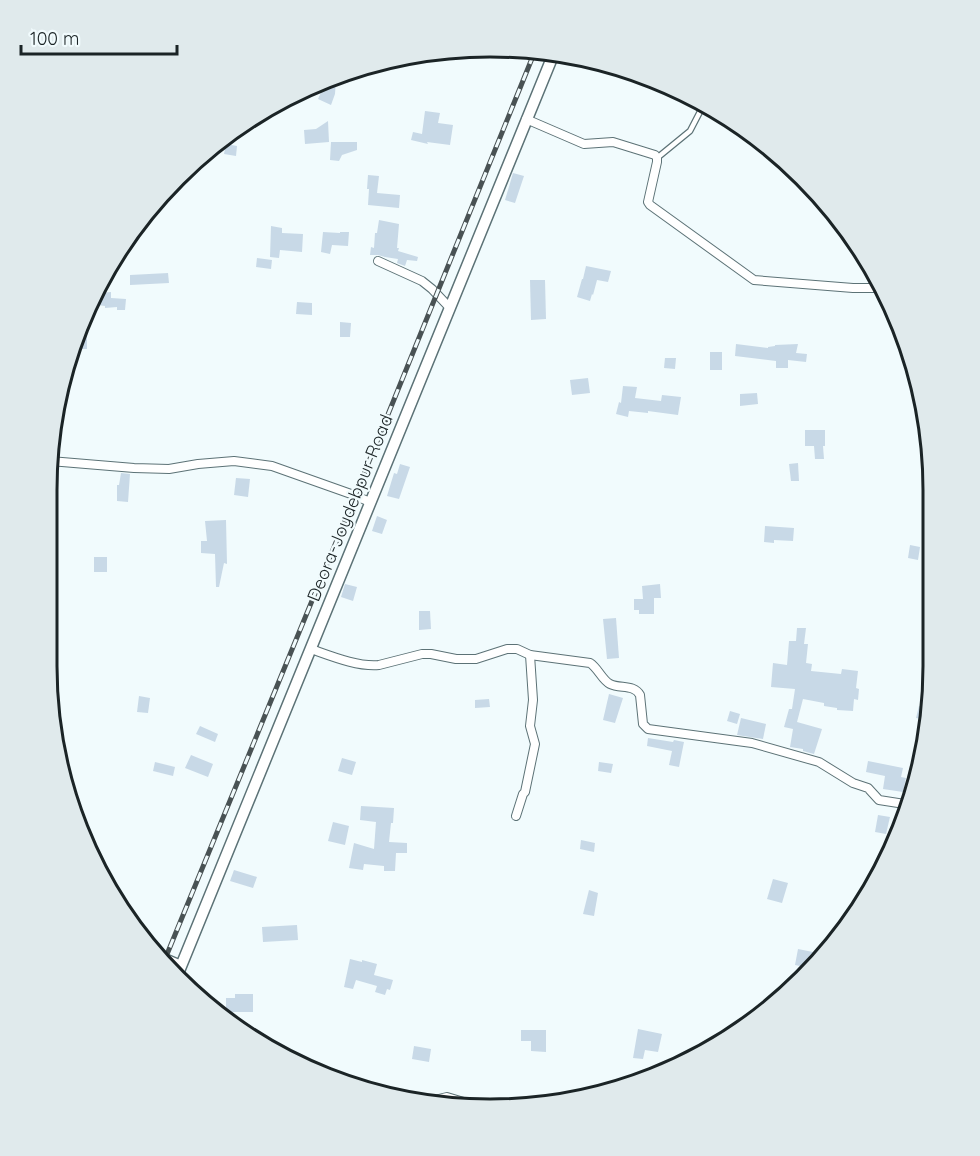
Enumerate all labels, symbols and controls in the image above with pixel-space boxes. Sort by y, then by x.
scale bar [21,18,177,56]
text: 100 m [30,27,79,50]
street label: Deora-Joydebpur Road [301,411,398,605]

